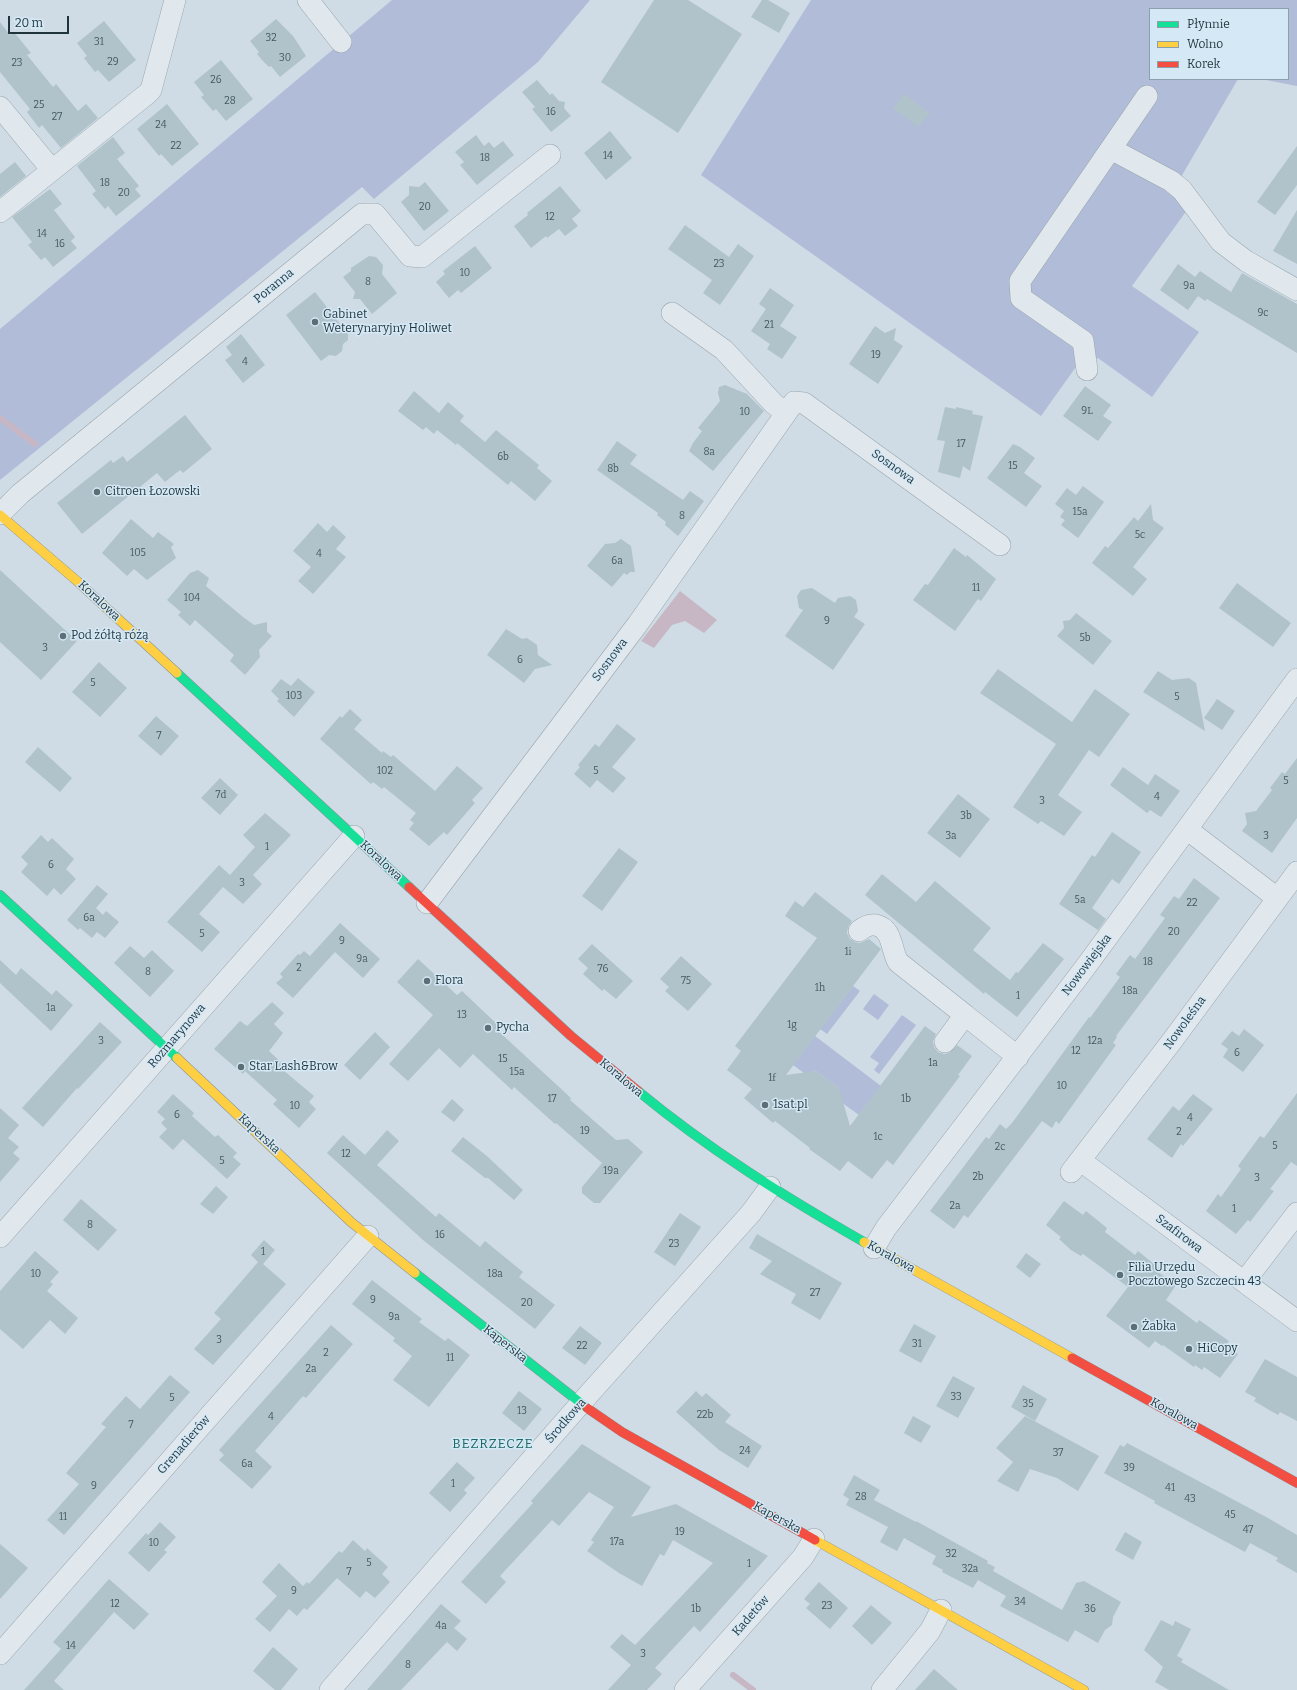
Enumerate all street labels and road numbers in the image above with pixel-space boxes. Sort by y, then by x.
street label: Poranna [251,266,297,306]
street label: Sosnowa [869,447,917,487]
street label: Koralowa [75,578,123,624]
street label: Sosnowa [589,636,631,684]
street label: Koralowa [357,838,405,884]
street label: Nowowiejska [1059,931,1115,999]
street label: Nowoleśna [1161,994,1209,1052]
street label: Rozmarynowa [145,1001,209,1071]
street label: Koralowa [596,1056,646,1100]
street label: Kaperska [235,1111,283,1157]
street label: Szafirowa [1153,1212,1205,1256]
street label: Koralowa [865,1238,917,1276]
street label: Kaperska [480,1322,530,1366]
street label: Koralowa [1148,1395,1200,1433]
street label: Środkowa [543,1396,589,1446]
street label: Grenadierów [155,1413,213,1477]
street label: Kaperska [751,1499,803,1537]
street label: Kadetów [730,1593,772,1639]

